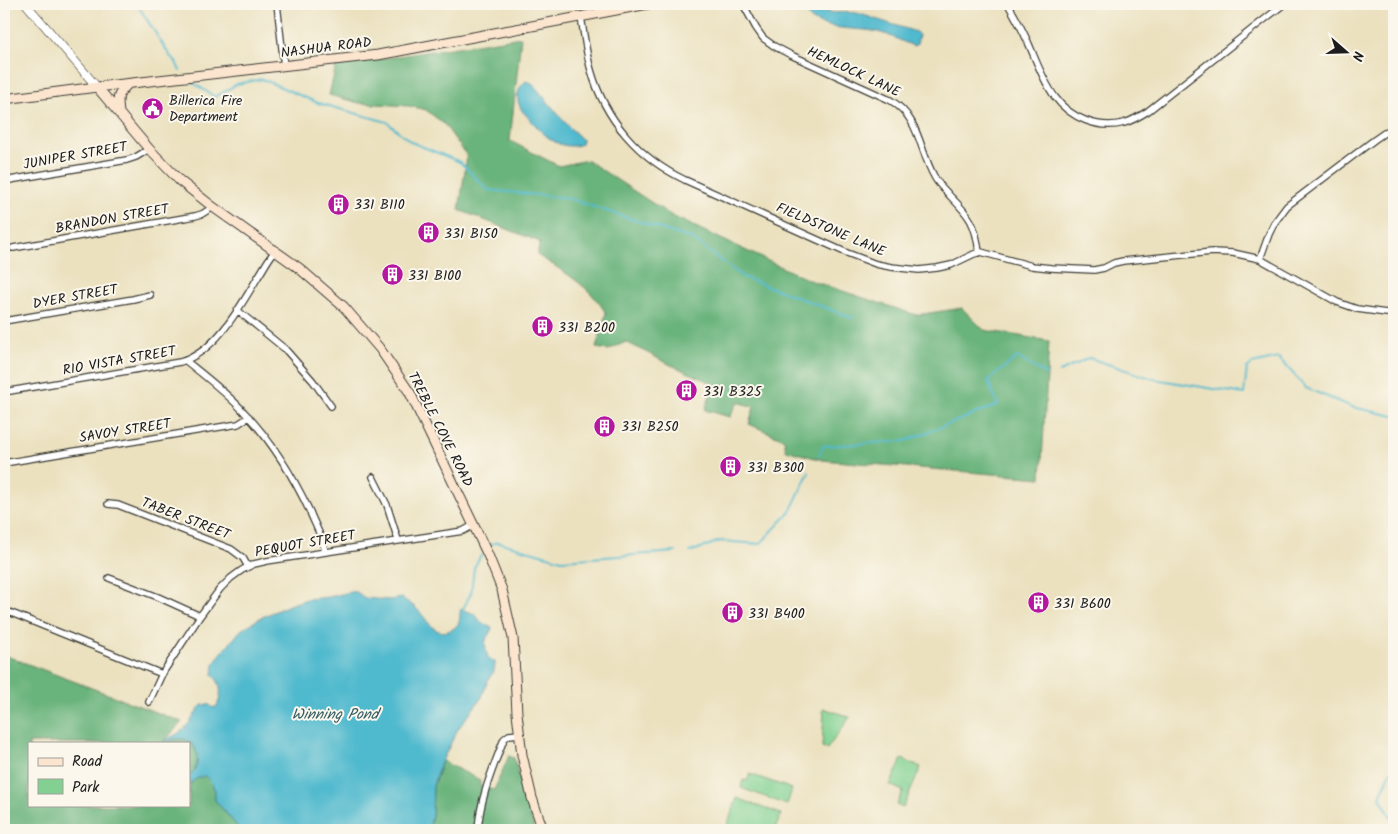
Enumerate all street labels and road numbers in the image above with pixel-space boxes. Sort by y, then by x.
street label: NASHUA ROAD [279,31,373,64]
street label: HEMLOCK LANE [803,41,905,104]
street label: JUNIPER STREET [21,136,130,176]
street label: FIELDSTONE LANE [772,197,890,263]
street label: BRANDON STREET [54,198,172,240]
street label: DYER STREET [31,278,121,315]
street label: RIO VISTA STREET [61,340,179,382]
street label: TREBLE COVE ROAD [402,368,479,491]
street label: SAVOY STREET [78,413,174,449]
street label: TABER STREET [138,492,235,547]
street label: PEQUOT STREET [253,524,359,564]

